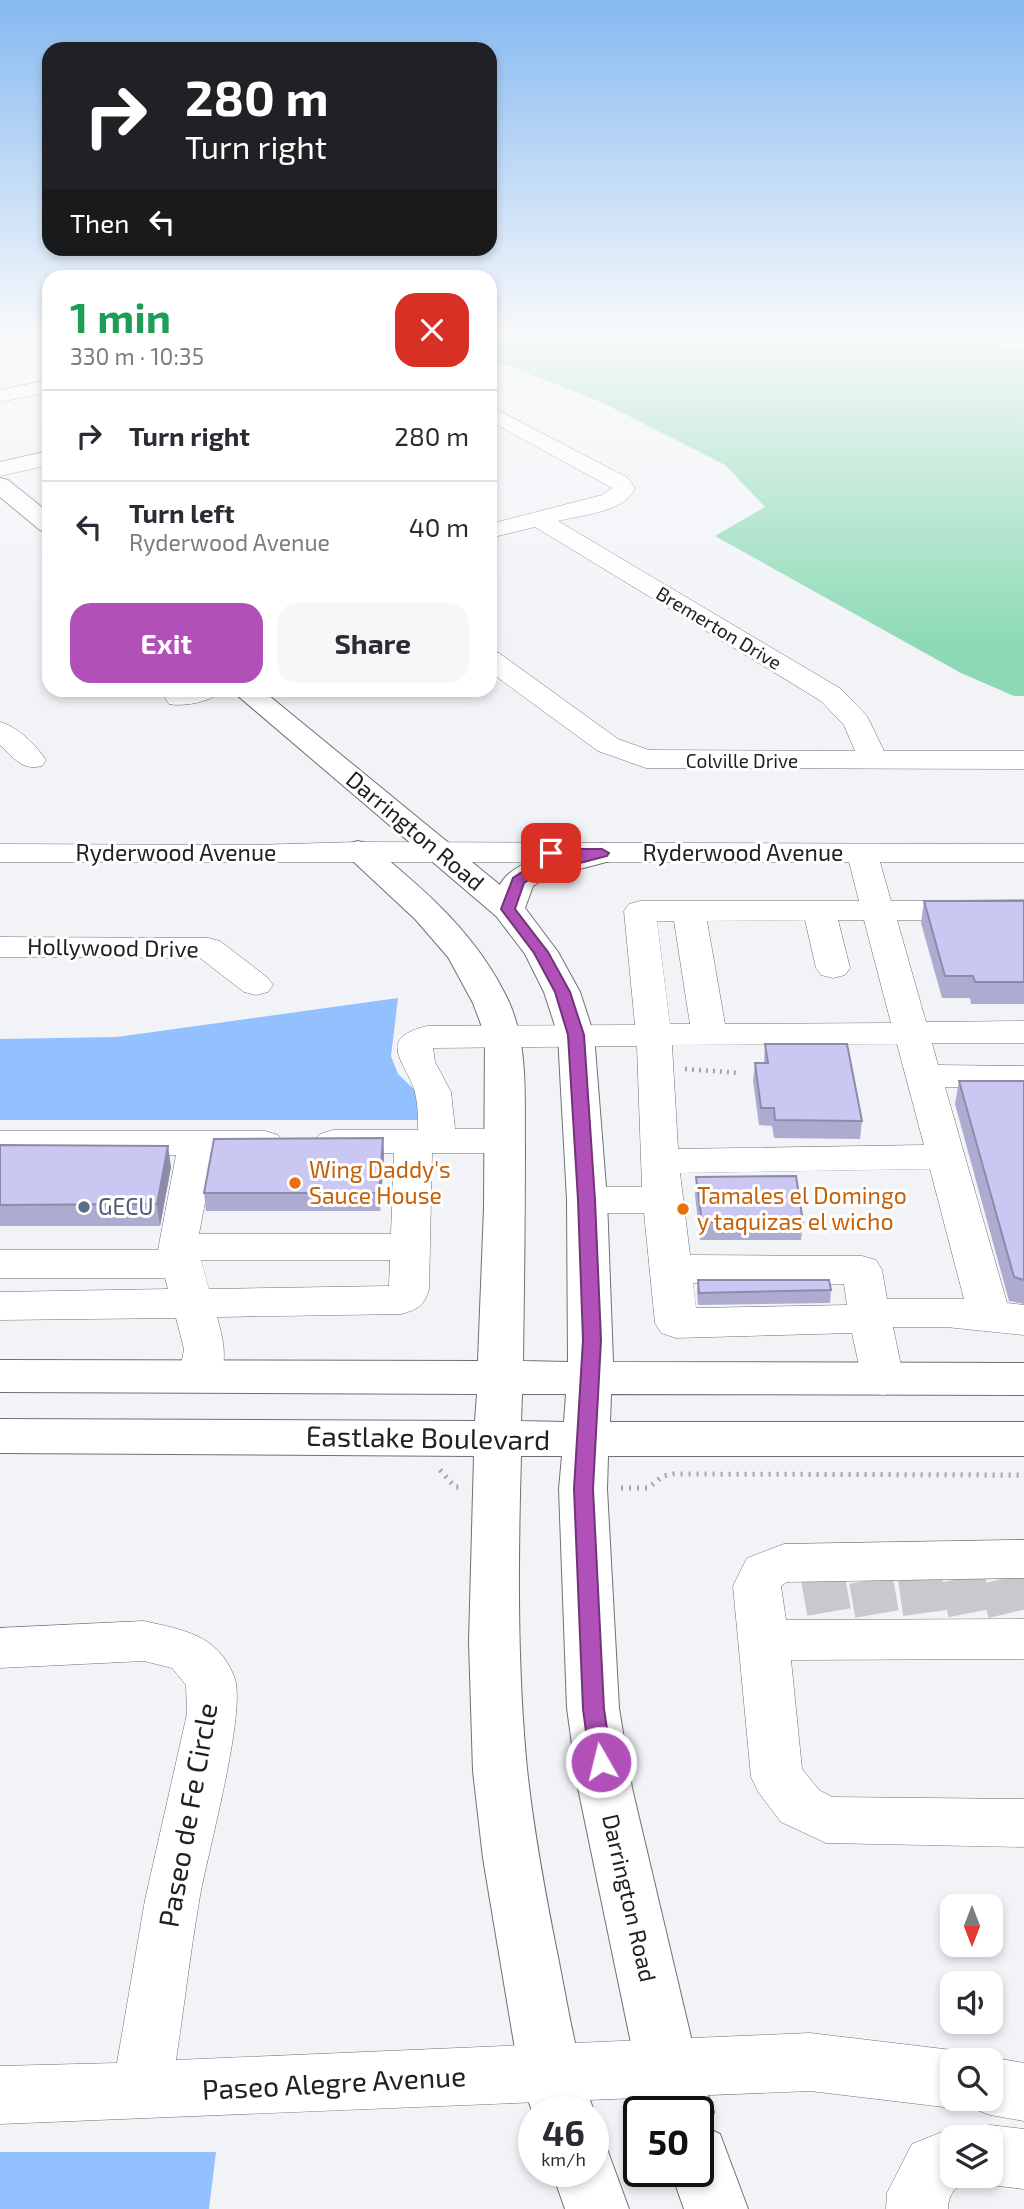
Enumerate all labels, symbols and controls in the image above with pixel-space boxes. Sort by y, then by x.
text: 280 m [185,67,329,126]
icon: right [70,70,161,161]
text: Turn right [185,127,327,165]
icon: left [143,203,181,241]
text: Then [70,207,129,238]
text: 1 min [70,291,171,341]
button: close [395,293,469,367]
text: 330 m · 10:35 [70,342,204,370]
icon: right [70,417,108,455]
text: Turn right [129,420,250,451]
text: 280 m [394,420,469,451]
text: Turn left [129,497,235,528]
icon: left [70,508,108,546]
text: 40 m [409,511,469,542]
text: Ryderwood Avenue [129,528,330,556]
street label: Bremerton Drive [652,581,786,674]
button: Exit [70,603,263,683]
button: Share [277,603,469,683]
street label: Colville Drive [686,749,798,772]
street label: Darrington Road [341,764,490,896]
pin [521,823,581,883]
icon: arrive [532,834,570,872]
street label: Ryderwood Avenue [76,838,276,866]
street label: Ryderwood Avenue [643,838,843,866]
street label: Hollywood Drive [27,932,199,962]
place label: Wing Daddy's Sauce House [309,1155,451,1209]
marker: Wing Daddy's Sauce House [287,1175,303,1191]
place label: Tamales el Domingo y taquizas el wicho [697,1181,907,1235]
place label: GECU [98,1192,154,1220]
marker: GECU [76,1199,92,1215]
marker: Tamales el Domingo y taquizas el wicho [675,1201,691,1217]
street label: Eastlake Boulevard [306,1418,550,1456]
street label: Paseo de Fe Circle [151,1700,223,1930]
position arrow [564,1725,638,1799]
street label: Darrington Road [597,1811,663,1984]
north arrow [940,1894,1003,1956]
map controls [940,1894,1003,2188]
button: sound [940,1971,1003,2034]
button: search [940,2048,1003,2111]
street label: Paseo Alegre Avenue [201,2058,467,2106]
speed limit sign: 50 [623,2096,714,2187]
text: 46 [542,2111,585,2153]
button: layers [940,2125,1003,2188]
text: km/h [541,2148,586,2170]

